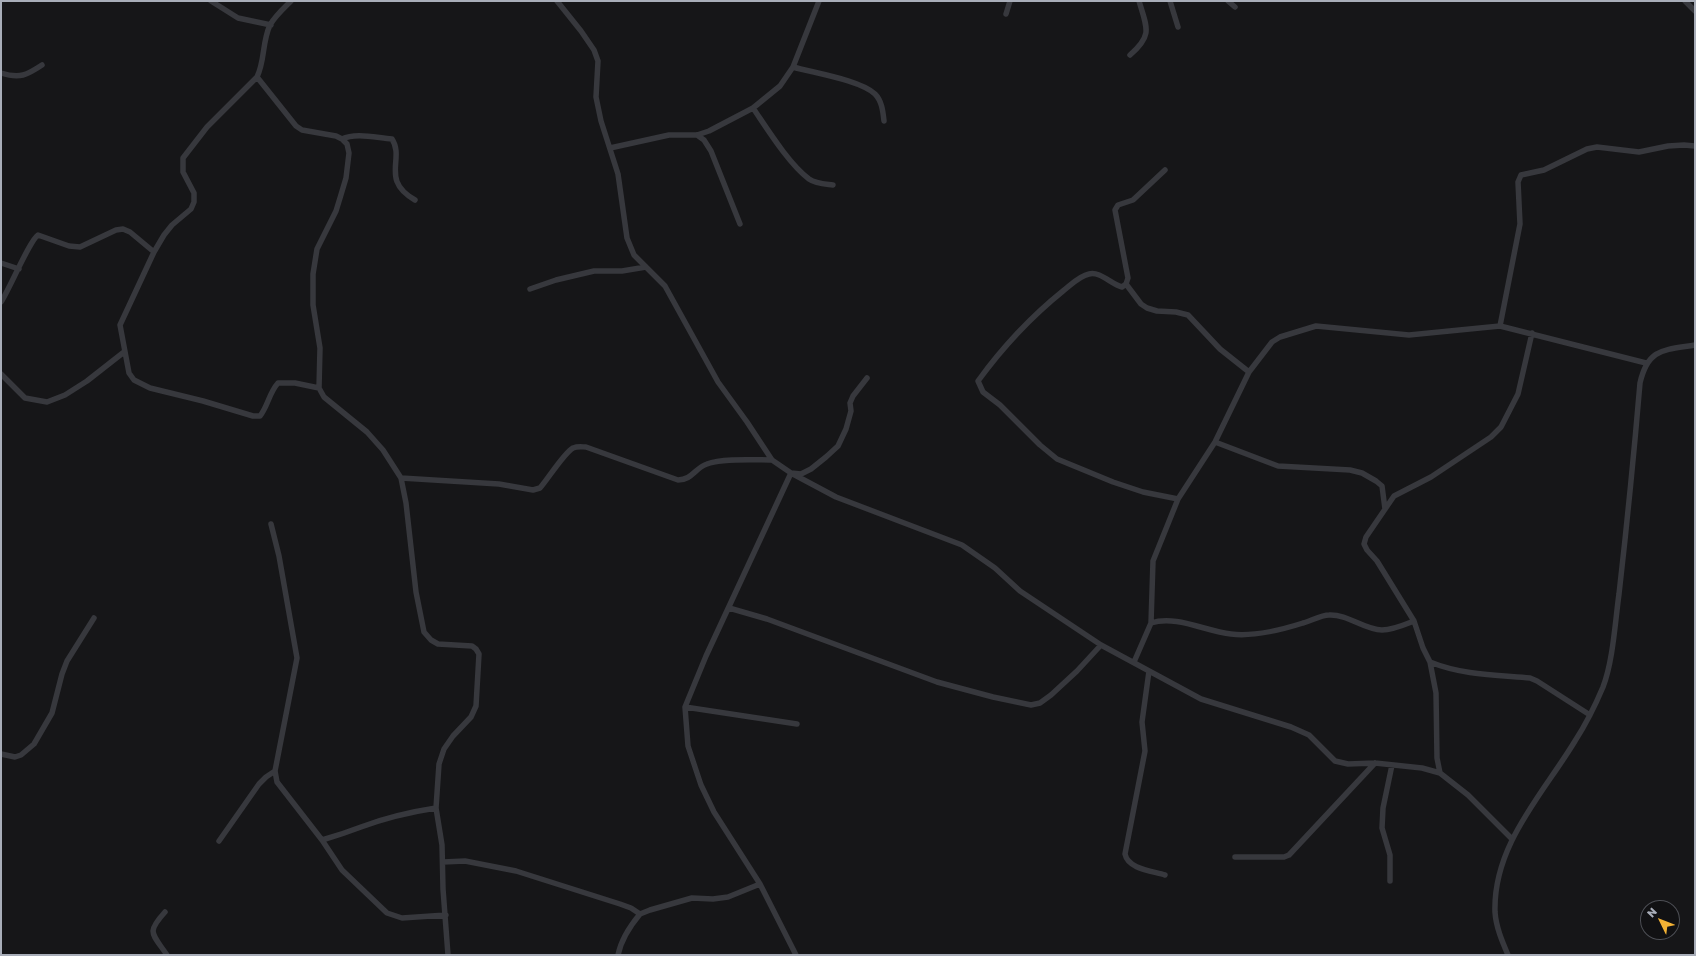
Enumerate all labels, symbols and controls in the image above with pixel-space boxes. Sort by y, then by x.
north arrow [1640,900,1680,940]
text: N [1644,905,1659,920]

